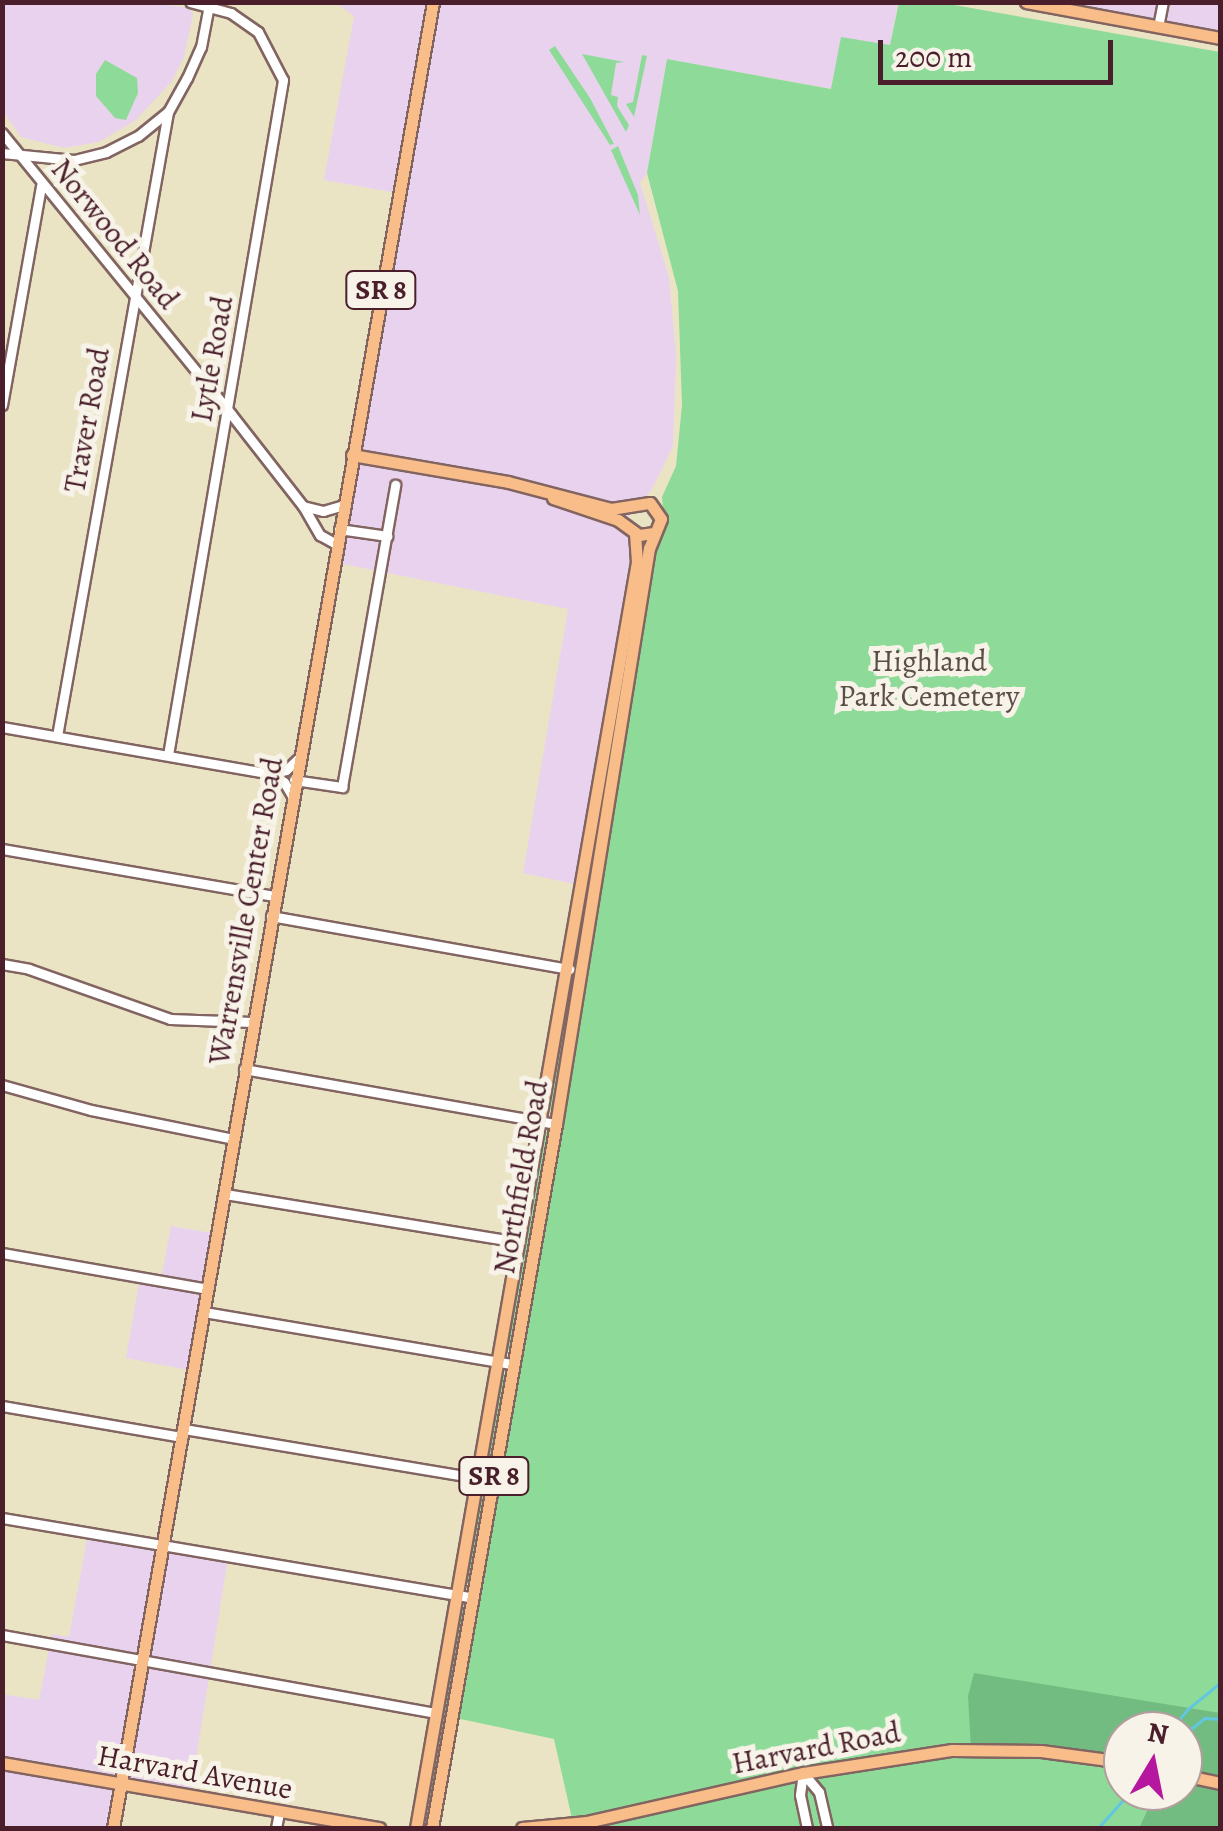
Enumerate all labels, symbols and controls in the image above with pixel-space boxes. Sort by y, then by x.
scale bar [883,20,1118,82]
text: 200 m [895,37,972,77]
street label: Norwood Road [43,152,187,316]
road number: SR 8 [344,267,418,313]
street label: Lytle Road [183,293,241,425]
street label: Traver Road [57,345,117,495]
park label: Highland Park Cemetery [839,643,1019,714]
street label: Warrensville Center Road [201,755,291,1067]
street label: Northfield Road [486,1077,556,1277]
road number: SR 8 [456,1453,532,1499]
north arrow [1103,1711,1203,1811]
text: N [1145,1713,1171,1754]
street label: Harvard Road [729,1714,903,1782]
street label: Harvard Avenue [95,1737,295,1807]

